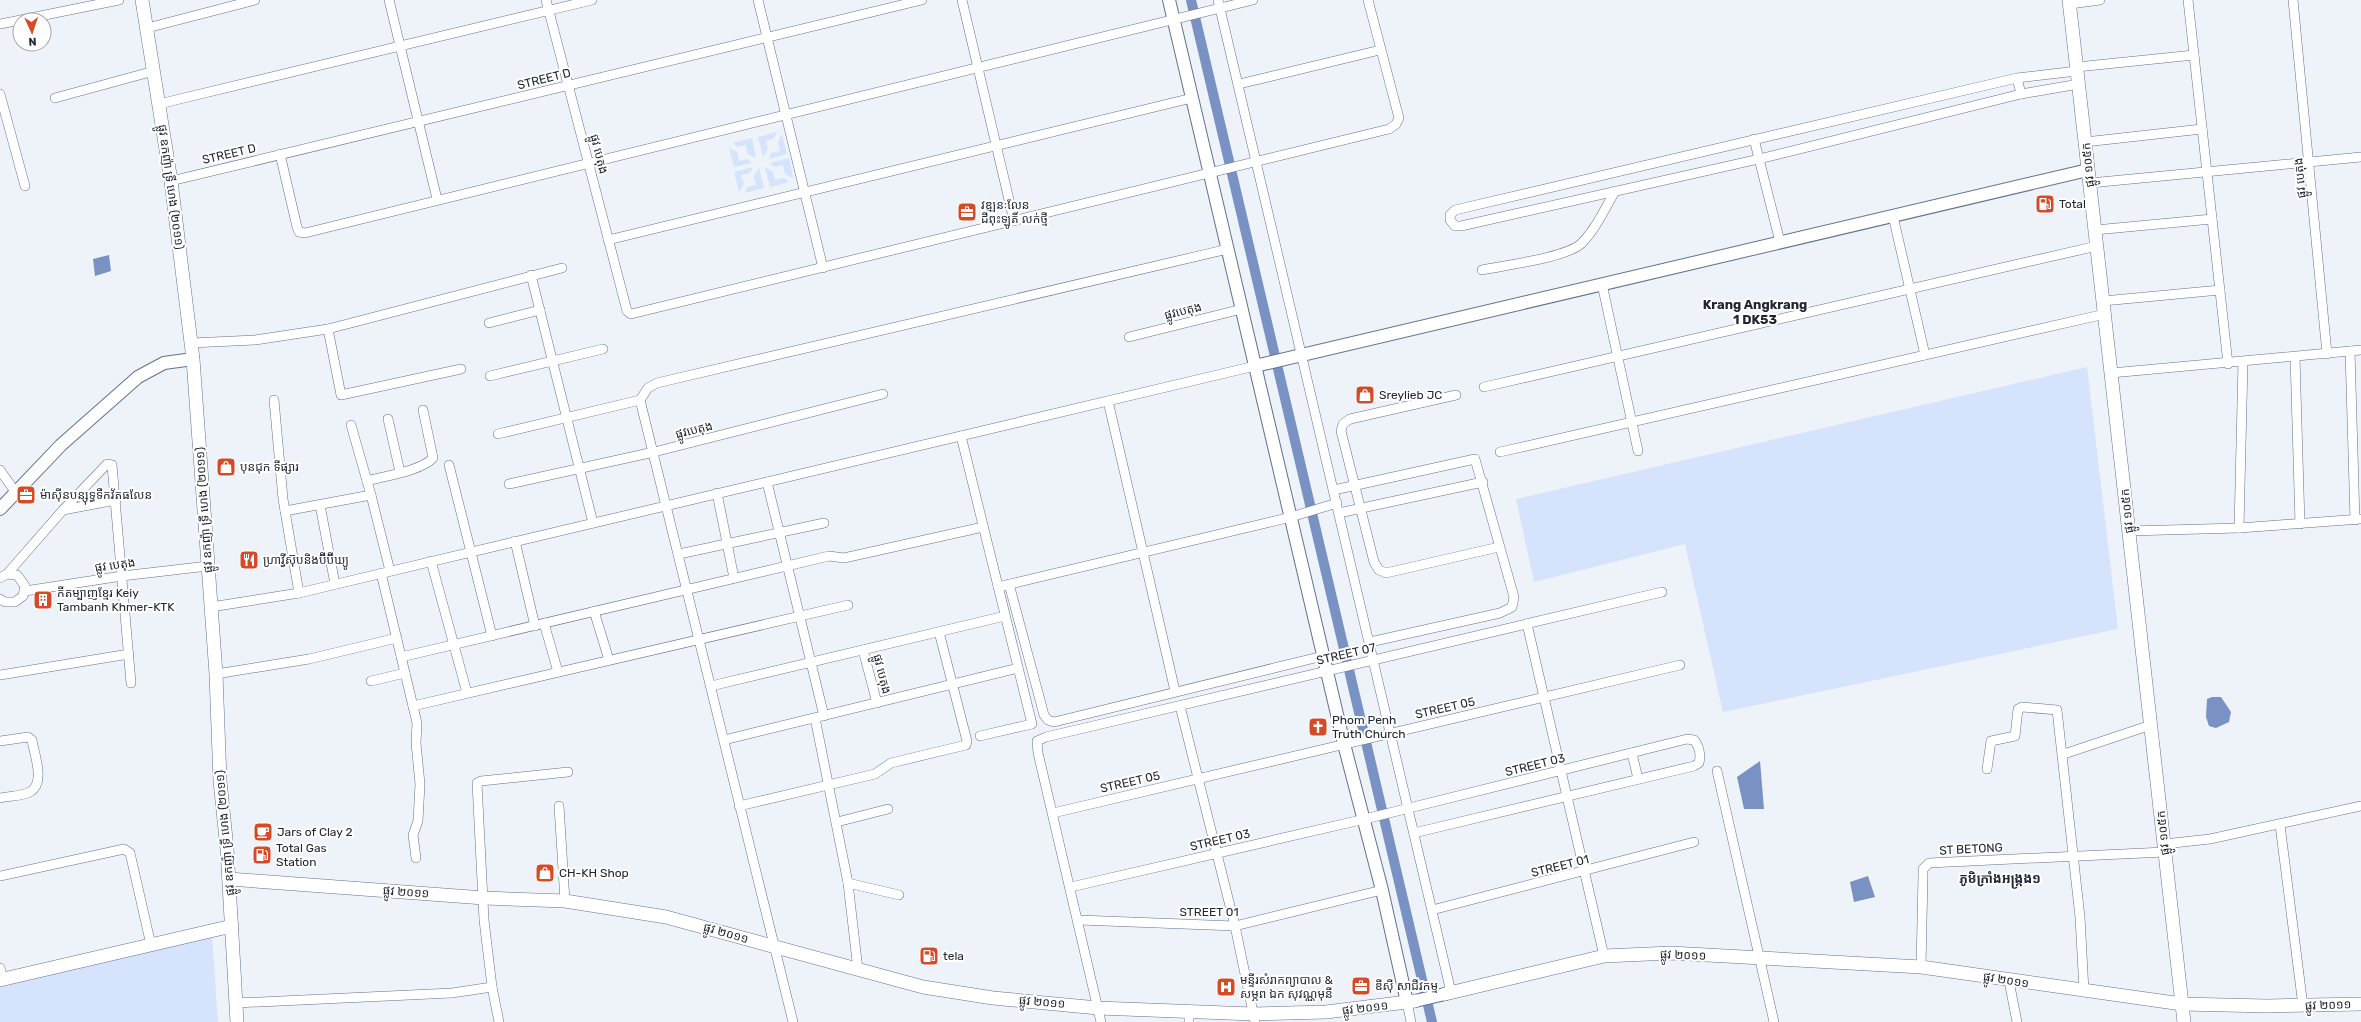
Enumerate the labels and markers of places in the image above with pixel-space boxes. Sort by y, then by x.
fuel station icon: Total [2034,193,2056,215]
place label: Total [2059,197,2086,211]
place label: វឌ្ឍនៈលែន ដីពុះឡូតិ៍ លក់ថ្មី [981,198,1048,229]
office icon: វឌ្ឍនៈលែន ដីពុះឡូតិ៍ លក់ថ្មី [956,201,978,223]
shop icon: Sreylieb JC [1354,384,1376,406]
place label: Sreylieb JC [1379,388,1442,402]
shop icon: បុនជុក ទីផ្សារ [215,456,237,478]
place label: បុនជុក ទីផ្សារ [240,460,299,474]
office icon: ម៉ាស៊ីនបន្សុទ្ធទឹកវ័តធលែន [15,484,37,506]
place label: ម៉ាស៊ីនបន្សុទ្ធទឹកវ័តធលែន [40,488,152,505]
restaurant icon: ហ្រាវ្វីស៊ុបនិងប៊ីប៊ីឃ្យូ [238,549,260,571]
place label: ហ្រាវ្វីស៊ុបនិងប៊ីប៊ីឃ្យូ [263,552,349,570]
place label: កីតម្បាញខ្មែរ Keiy Tambanh Khmer-KTK [57,586,175,614]
building icon: កីតម្បាញខ្មែរ Keiy Tambanh Khmer-KTK [32,589,54,611]
place label: Phom Penh Truth Church [1332,713,1406,741]
church icon: Phom Penh Truth Church [1307,716,1329,738]
cafe icon: Jars of Clay 2 [252,821,274,843]
place label: Jars of Clay 2 [277,825,353,839]
place label: Total Gas Station [276,841,327,869]
fuel station icon: Total Gas Station [251,844,273,866]
shop icon: CH-KH Shop [534,862,556,884]
place label: CH-KH Shop [559,866,629,880]
fuel station icon: tela [918,945,940,967]
place label: tela [943,949,964,963]
place label: មន្ទីរសំរាកព្យាបាល & សម្ភព ឯក សុវណ្ណមុនី [1240,973,1334,1001]
office icon: ឌីស៊ី សាជីវកម្ម [1350,975,1372,997]
hospital icon: មន្ទីរសំរាកព្យាបាល & សម្ភព ឯក សុវណ្ណមុនី [1215,976,1237,998]
place label: ឌីស៊ី សាជីវកម្ម [1375,979,1438,993]

